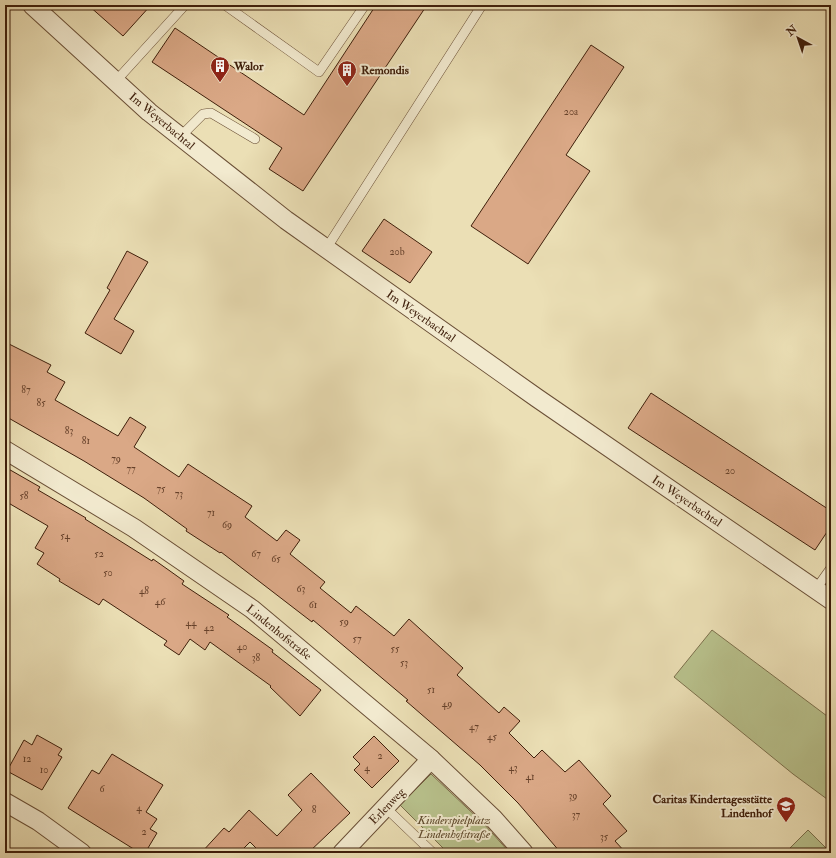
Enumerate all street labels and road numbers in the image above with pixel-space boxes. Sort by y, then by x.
street label: Im Weyerbachtal [126,90,198,153]
street label: Im Weyerbachtal [383,287,458,346]
street label: Im Weyerbachtal [649,472,725,530]
street label: Lindenhofstraße [243,601,314,663]
street label: Erlenweg [366,784,409,828]

